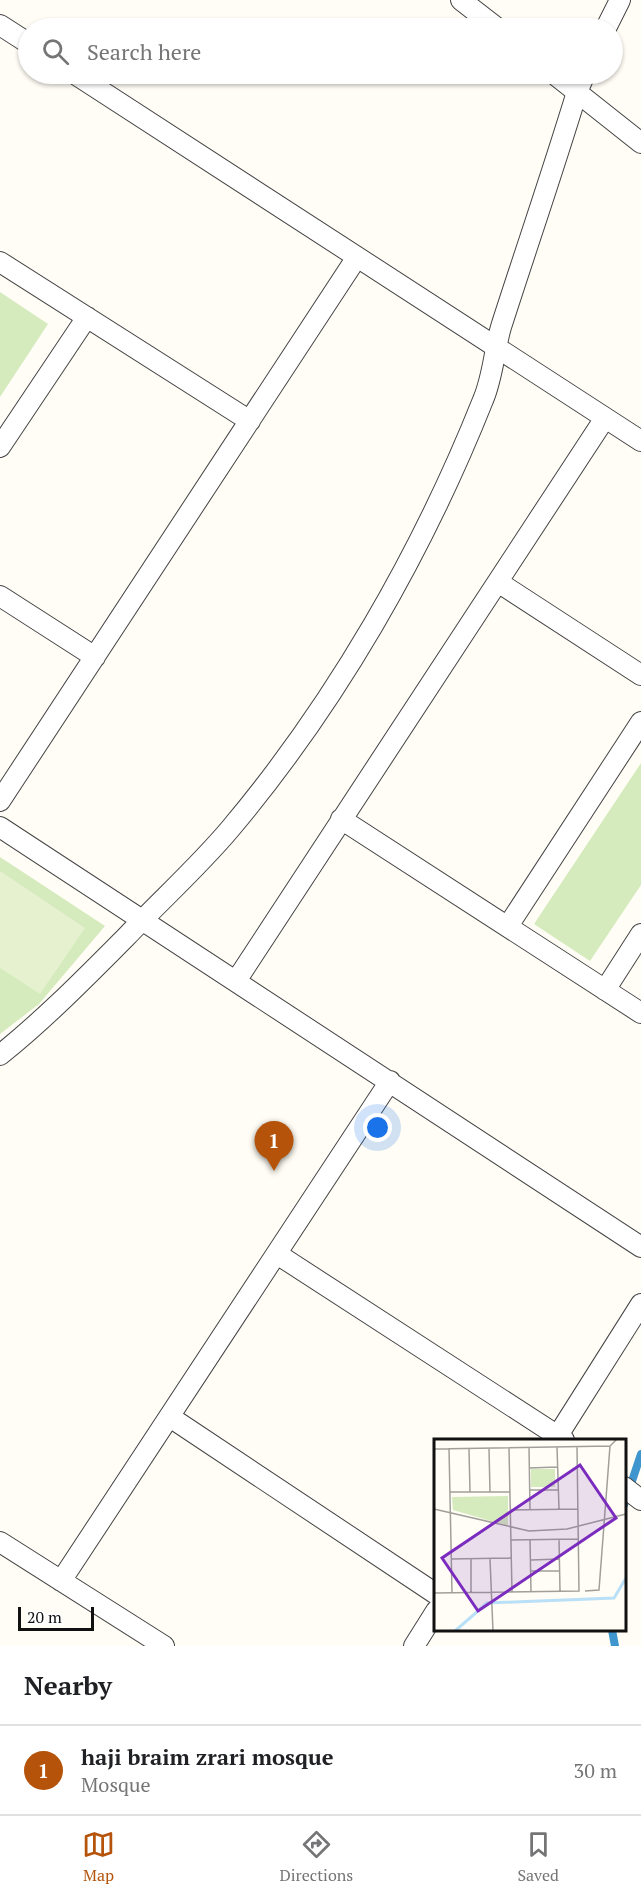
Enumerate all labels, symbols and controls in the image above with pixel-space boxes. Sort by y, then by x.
search box [18,18,623,84]
icon: search [39,35,72,68]
text: Search here [87,37,201,66]
your location [363,1113,392,1142]
pin: 1 [254,1122,294,1171]
inset map [434,1439,626,1631]
scale bar [18,1604,94,1632]
text: 20 m [27,1606,62,1628]
text: Nearby [24,1668,112,1702]
text: haji braim zrari mosque [81,1742,333,1771]
text: 1 [38,1757,49,1784]
text: 30 m [574,1757,617,1784]
text: Mosque [81,1771,151,1798]
tab: Map [82,1828,115,1886]
tab: Directions [279,1828,353,1886]
tab: Saved [517,1828,559,1886]

